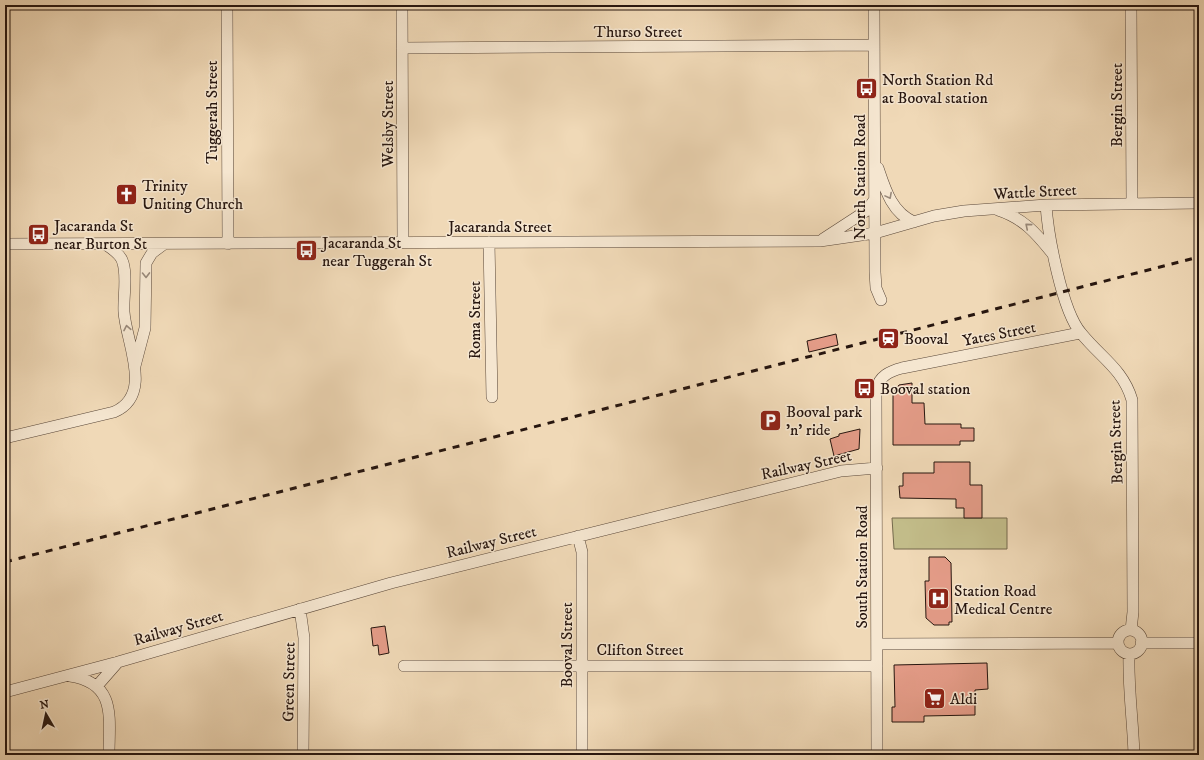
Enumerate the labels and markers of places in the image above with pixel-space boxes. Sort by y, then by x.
place label: North Station Rd at Booval station [882,70,993,108]
bus stop icon: North Station Rd at Booval station [853,75,879,101]
place label: Trinity Uniting Church [142,176,244,214]
church icon: Trinity Uniting Church [113,181,139,207]
place label: Jacaranda St near Burton St [52,216,147,254]
bus stop icon: Jacaranda St near Burton St [26,221,52,247]
place label: Jacaranda St near Tuggerah St [320,233,432,271]
bus stop icon: Jacaranda St near Tuggerah St [293,238,319,264]
station icon: Booval [876,325,902,351]
place label: Booval [904,329,949,349]
bus stop icon: Booval station [851,375,877,401]
place label: Booval station [880,379,971,399]
place label: Booval park 'n' ride [786,402,862,440]
parking icon: Booval park 'n' ride [758,407,784,433]
place label: Station Road Medical Centre [954,581,1053,619]
hospital icon: Station Road Medical Centre [926,586,952,612]
supermarket icon: Aldi [922,685,948,711]
place label: Aldi [950,689,977,709]

